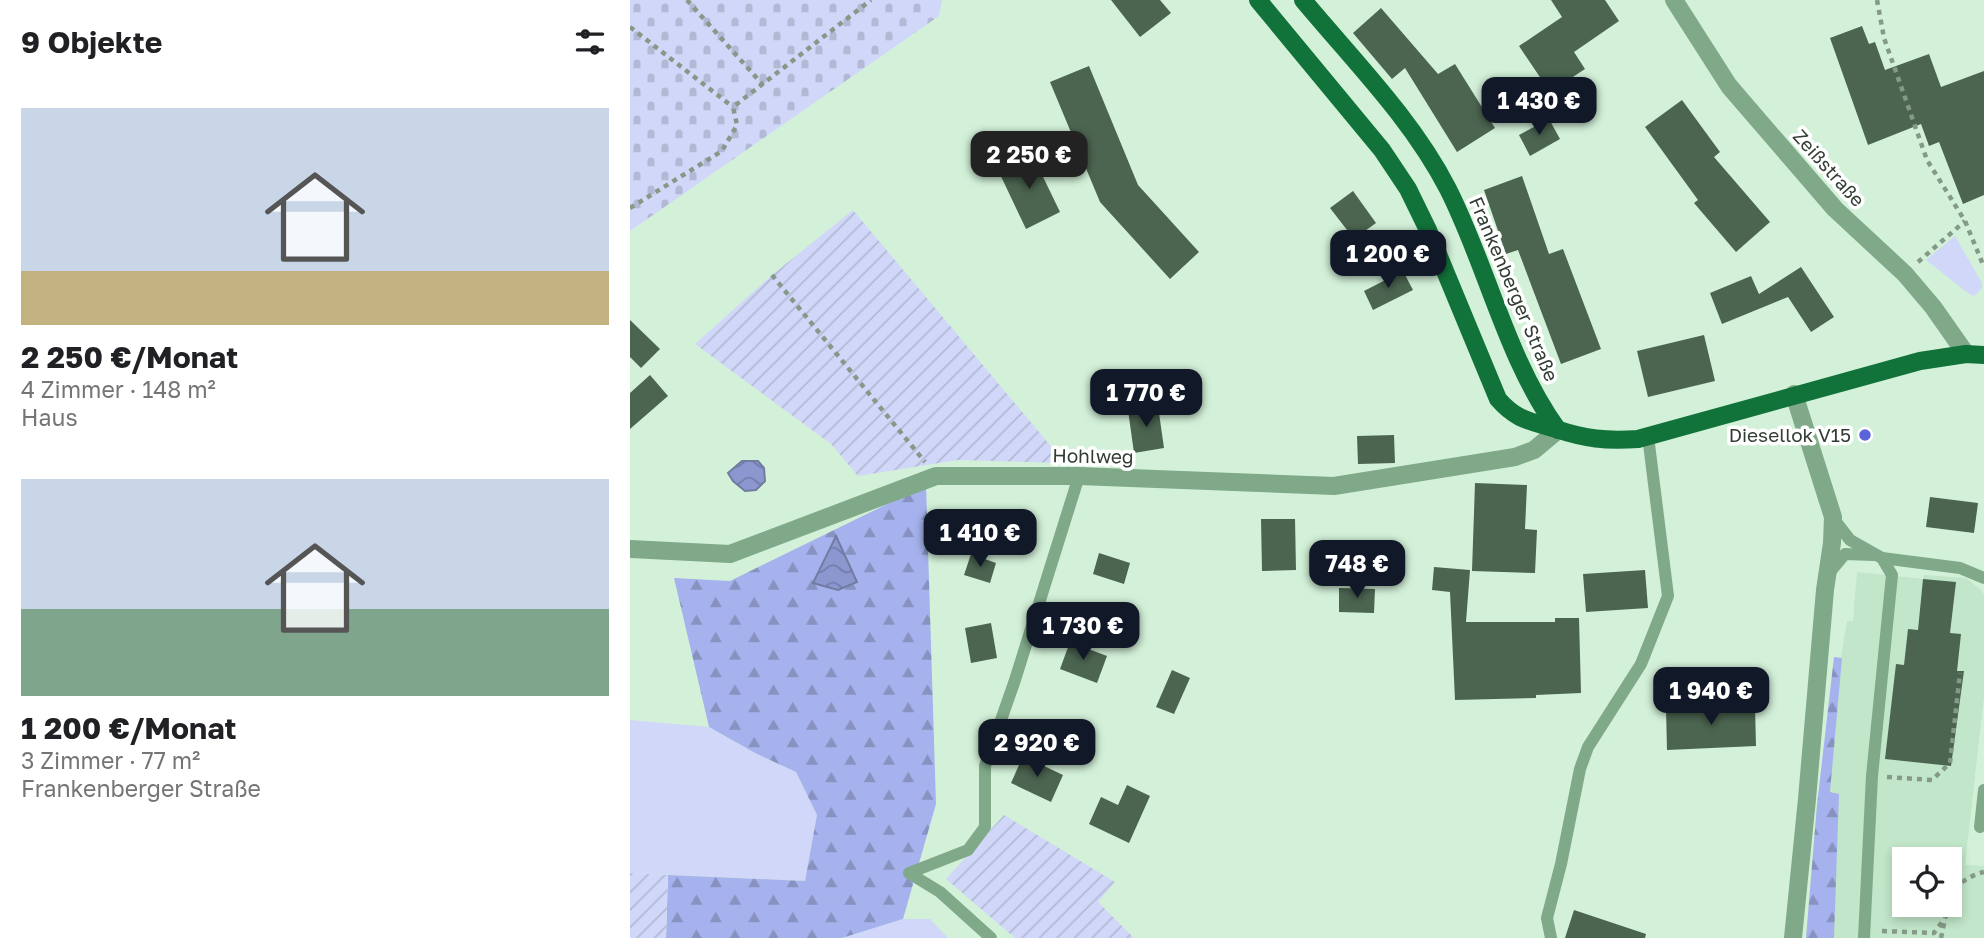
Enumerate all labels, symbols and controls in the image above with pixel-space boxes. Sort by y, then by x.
icon: filters [571,23,609,61]
text: 9 Objekte [21,24,163,60]
pin: 1 430 € [1474,78,1604,137]
text: 1 430 € [1498,86,1580,114]
street label: Zeißstraße [1789,124,1870,211]
pin: 2 250 € [964,132,1094,191]
text: 2 250 € [987,140,1071,168]
icon: home [252,154,378,280]
street label: Frankenberger Straße [1465,193,1564,385]
pin: 1 200 € [1323,230,1453,290]
text: 1 200 € [1346,239,1430,267]
text: 2 250 €/Monat [21,339,238,375]
pin: 1 770 € [1081,370,1211,429]
text: 4 Zimmer · 148 m² [21,375,216,403]
text: 1 770 € [1106,378,1186,406]
text: Haus [21,403,78,431]
place label: Diesellok V15 [1729,423,1851,446]
marker: Diesellok V15 [1857,427,1873,443]
street label: Hohlweg [1052,443,1134,468]
pin: 1 410 € [915,510,1045,569]
text: 1 410 € [940,518,1020,546]
icon: home [252,525,378,651]
pin: 748 € [1308,540,1406,600]
text: 748 € [1325,549,1389,577]
pin: 1 730 € [1018,602,1148,662]
text: 1 730 € [1042,611,1124,639]
pin: 1 940 € [1646,668,1776,727]
text: 1 940 € [1669,676,1753,704]
text: 1 200 €/Monat [21,710,237,746]
pin: 2 920 € [972,720,1102,779]
text: 2 920 € [994,728,1080,756]
text: 3 Zimmer · 77 m² [21,746,200,774]
text: Frankenberger Straße [21,774,261,802]
map controls [1892,847,1962,917]
button: locate [1892,847,1962,917]

